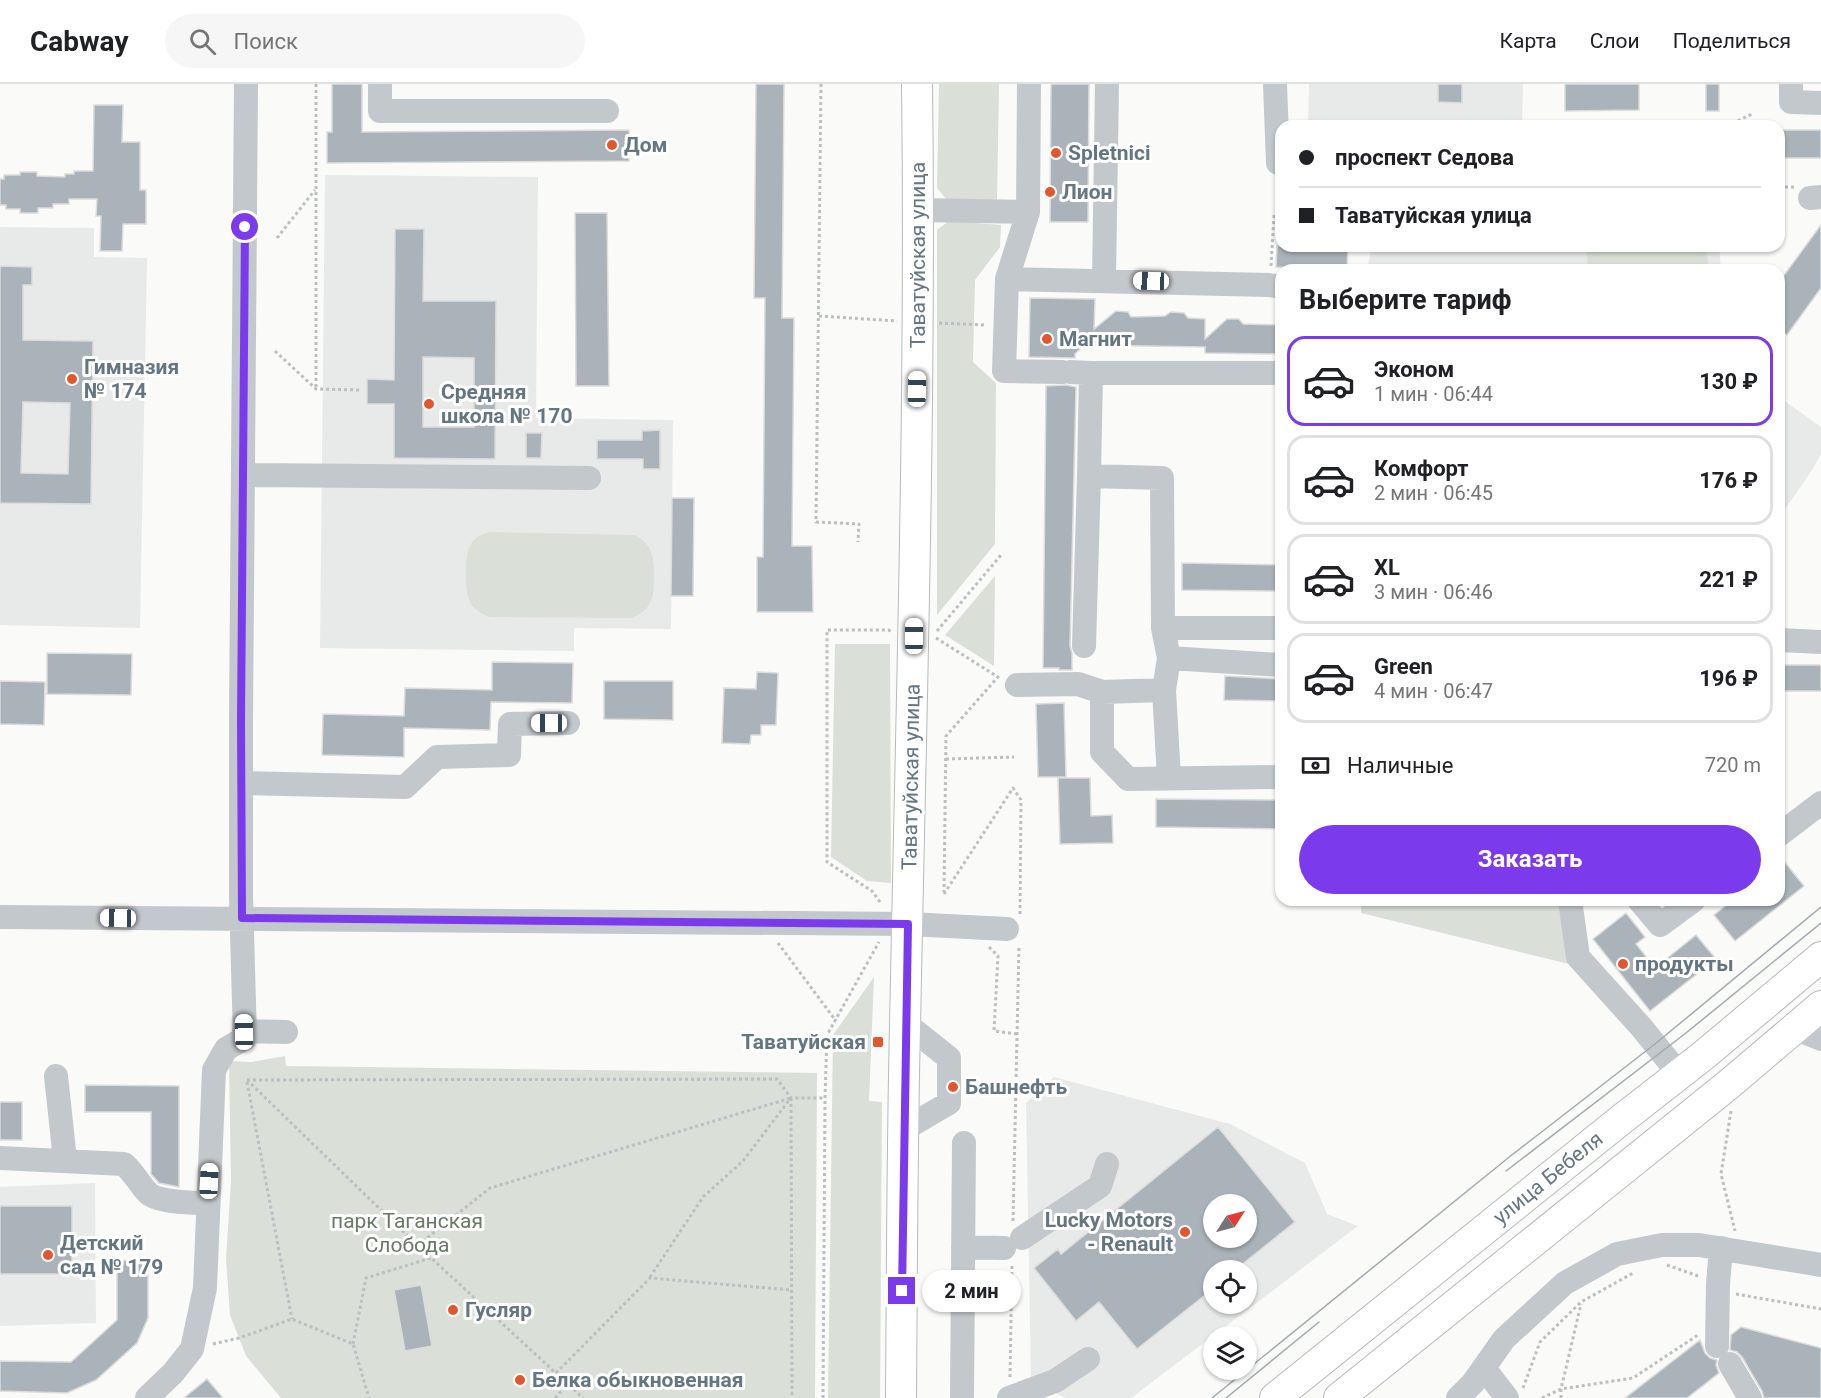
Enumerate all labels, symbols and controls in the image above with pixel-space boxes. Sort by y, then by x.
search box [165,14,585,68]
text: Cabway [30,25,129,58]
icon: search [186,25,219,58]
text: Поиск [234,29,298,54]
text: Карта [1500,29,1557,53]
text: Слои [1590,29,1640,53]
text: Поделиться [1673,29,1791,53]
place label: Дом [624,133,667,157]
marker: Дом [605,138,619,152]
place label: Spletnici [1068,141,1151,165]
text: проспект Седова [1335,145,1514,170]
marker: Spletnici [1049,146,1063,160]
street label: Таватуйская улица [906,162,930,348]
place label: Лион [1062,180,1112,204]
marker: Лион [1043,185,1057,199]
text: Таватуйская улица [1335,203,1532,228]
route start [231,213,258,240]
car [1133,271,1169,291]
text: Выберите тариф [1299,284,1511,316]
place label: Магнит [1059,327,1132,351]
marker: Магнит [1040,332,1054,346]
icon: car [1302,354,1356,408]
place label: Гимназия № 174 [84,355,179,403]
text: Эконом [1374,357,1454,382]
text: 130 ₽ [1699,369,1758,394]
car [908,371,926,407]
marker: Гимназия № 174 [65,372,79,386]
place label: Средняя школа № 170 [441,380,572,428]
text: 1 мин · 06:44 [1374,382,1493,406]
marker: Средняя школа № 170 [422,397,436,411]
icon: car [1302,453,1356,507]
text: Комфорт [1374,456,1469,481]
text: 176 ₽ [1699,468,1758,493]
text: 2 мин · 06:45 [1374,481,1493,505]
icon: car [1302,552,1356,606]
text: XL [1374,555,1400,580]
text: 221 ₽ [1699,567,1758,592]
text: 3 мин · 06:46 [1374,580,1493,604]
car [905,618,923,654]
icon: car [1302,651,1356,705]
text: Green [1374,654,1433,679]
text: 196 ₽ [1699,666,1758,691]
text: 4 мин · 06:47 [1374,679,1493,703]
street label: Таватуйская улица [897,684,925,870]
car [531,714,567,732]
icon: cash [1299,749,1332,782]
text: Наличные [1347,753,1453,778]
text: 720 m [1705,753,1761,777]
button: Заказать [1299,825,1761,894]
car [100,909,136,927]
place label: продукты [1635,952,1734,976]
marker: продукты [1616,957,1630,971]
car [235,1014,253,1050]
place label: Таватуйская [741,1030,866,1054]
marker: Таватуйская [871,1035,885,1049]
place label: Башнефть [965,1075,1068,1099]
marker: Башнефть [946,1080,960,1094]
street label: улица Бебеля [1489,1127,1607,1229]
car [199,1163,219,1199]
north arrow [1203,1194,1257,1248]
map controls [1203,1194,1257,1380]
place label: Lucky Motors - Renault [1045,1208,1173,1256]
park label: парк Таганская Слобода [331,1209,483,1257]
marker: Lucky Motors - Renault [1178,1225,1192,1239]
place label: Детский сад № 179 [60,1231,163,1279]
marker: Детский сад № 179 [41,1248,55,1262]
button: locate [1203,1260,1257,1314]
callout: 2 мин [923,1270,1022,1312]
route end [888,1277,915,1304]
text: 2 мин [944,1279,999,1303]
place label: Гусляр [465,1298,532,1322]
marker: Гусляр [446,1303,460,1317]
button: layers [1203,1326,1257,1380]
place label: Белка обыкновенная [532,1368,743,1392]
marker: Белка обыкновенная [513,1373,527,1387]

